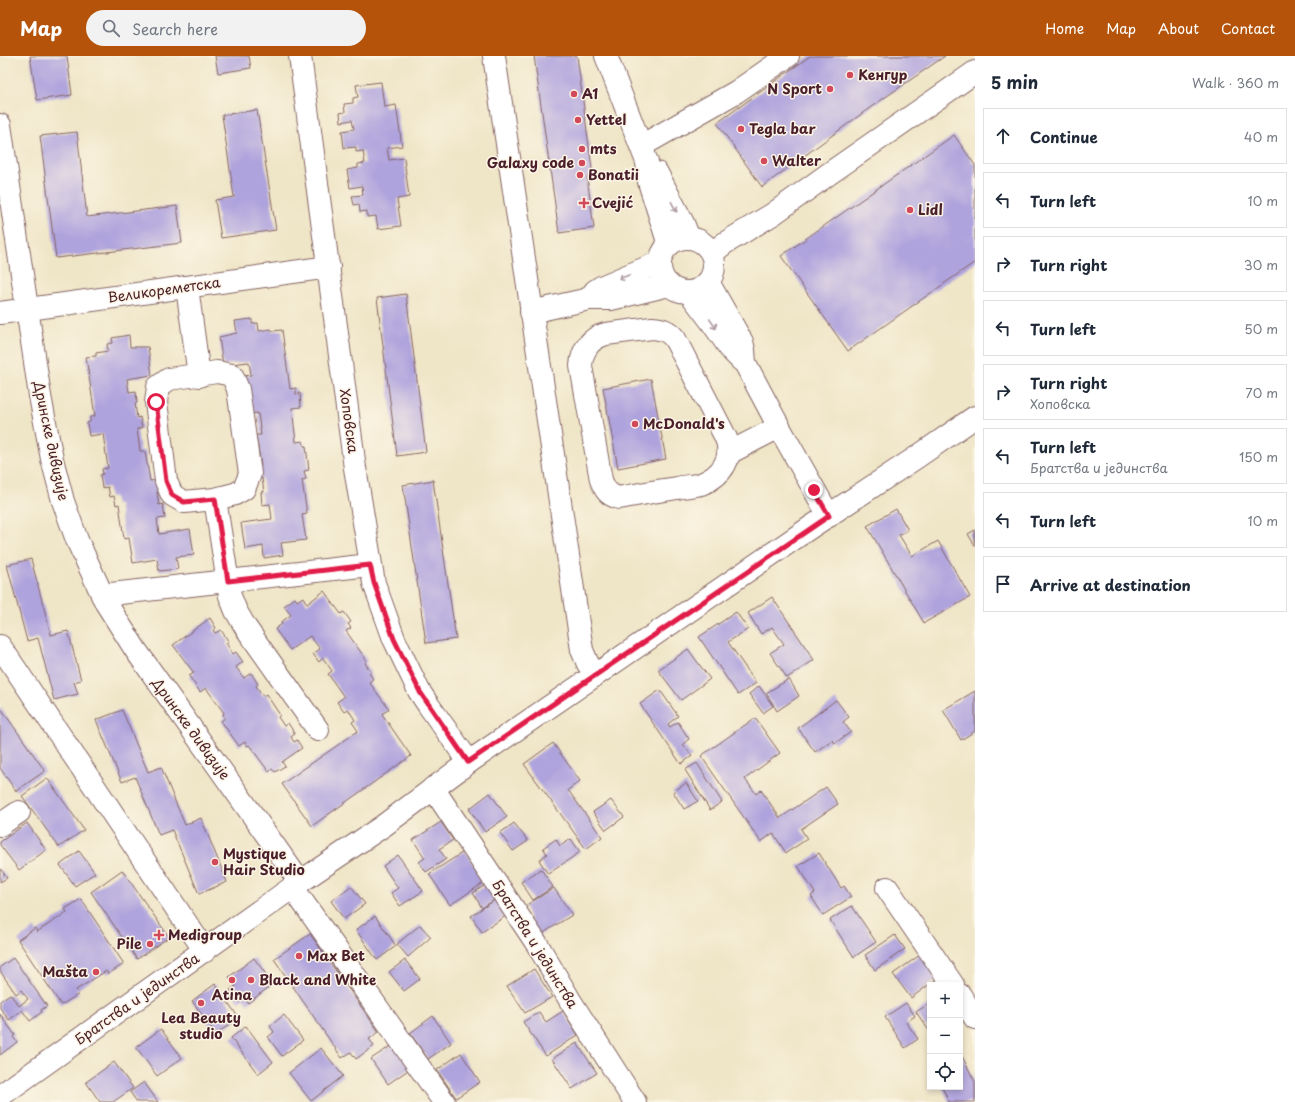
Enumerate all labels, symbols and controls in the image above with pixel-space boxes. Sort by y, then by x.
search box [86,10,366,46]
text: Map [20,14,62,42]
icon: search [100,17,122,39]
text: Search here [132,17,218,40]
text: Home [1045,18,1084,39]
text: Map [1106,18,1136,39]
text: About [1158,18,1199,39]
text: Contact [1221,18,1275,39]
place label: Кенгур [858,64,908,85]
text: 5 min [991,69,1038,95]
marker: Кенгур [845,70,855,80]
text: Walk · 360 m [1192,73,1279,92]
place label: N Sport [767,78,822,99]
place label: A1 [582,83,598,104]
marker: N Sport [825,84,835,94]
marker: A1 [569,89,579,99]
place label: Yettel [586,109,626,130]
marker: Yettel [573,115,583,125]
place label: Tegla bar [749,118,816,139]
marker: Tegla bar [736,124,746,134]
icon: ahead [992,125,1014,147]
text: Continue [1030,125,1098,148]
text: 40 m [1244,127,1278,146]
place label: mts [590,138,617,159]
marker: mts [577,144,587,154]
place label: Walter [772,150,822,171]
place label: Galaxy code [487,152,574,173]
marker: Walter [759,156,769,166]
marker: Galaxy code [577,158,587,168]
place label: Bonatii [588,164,639,185]
marker: Bonatii [575,170,585,180]
icon: left [992,189,1014,211]
text: Turn left [1030,189,1096,212]
text: 10 m [1248,191,1278,210]
place label: Cvejić [592,192,634,213]
marker: Cvejić [579,198,589,208]
place label: Lidl [918,199,943,220]
one-way arrow [671,200,678,212]
marker: Lidl [905,205,915,215]
icon: right [992,253,1014,275]
text: Turn right [1030,253,1107,276]
text: 30 m [1244,255,1278,274]
street label: Великореметска [106,271,222,308]
one-way arrow [619,274,631,282]
icon: left [992,317,1014,339]
text: Turn left [1030,317,1096,340]
one-way arrow [708,318,717,329]
text: 50 m [1244,319,1278,338]
text: Turn right [1030,371,1107,394]
street label: Дринске дивизије [28,378,74,503]
icon: right [992,381,1014,403]
text: 70 m [1245,383,1278,402]
street label: Хоповска [335,387,364,455]
route start [147,393,165,411]
text: Хоповска [1030,394,1090,413]
place label: McDonald's [643,413,725,434]
marker: McDonald's [630,419,640,429]
text: Turn left [1030,435,1096,458]
icon: left [992,445,1014,467]
text: 150 m [1239,447,1278,466]
text: Братства и јединства [1030,458,1168,477]
route end [805,481,823,499]
icon: left [992,509,1014,531]
text: Turn left [1030,509,1096,532]
text: 10 m [1248,511,1278,530]
icon: arrive [992,573,1014,595]
text: Arrive at destination [1030,573,1191,596]
street label: Дринске дивизије [147,673,236,784]
place label: Mystique Hair Studio [223,843,305,880]
marker: Mystique Hair Studio [210,857,220,867]
street label: Братства и јединства [487,875,584,1012]
place label: Medigroup [168,924,242,945]
marker: Medigroup [153,929,165,941]
place label: Pile [117,933,142,954]
marker: Pile [145,939,155,949]
place label: Max Bet [307,945,365,966]
street label: Братства и јединства [70,947,204,1050]
marker: Max Bet [294,951,304,961]
place label: Mašta [42,961,89,982]
marker: Mašta [91,967,101,977]
place label: Black and White [259,969,376,990]
marker: Atina [227,975,237,985]
marker: Black and White [246,975,256,985]
map controls [927,982,963,1090]
button: + [927,982,963,1018]
place label: Atina [212,984,252,1005]
marker: Lea Beauty studio [196,998,206,1008]
place label: Lea Beauty studio [161,1007,241,1044]
button: − [927,1018,963,1054]
button: locate [927,1054,963,1090]

